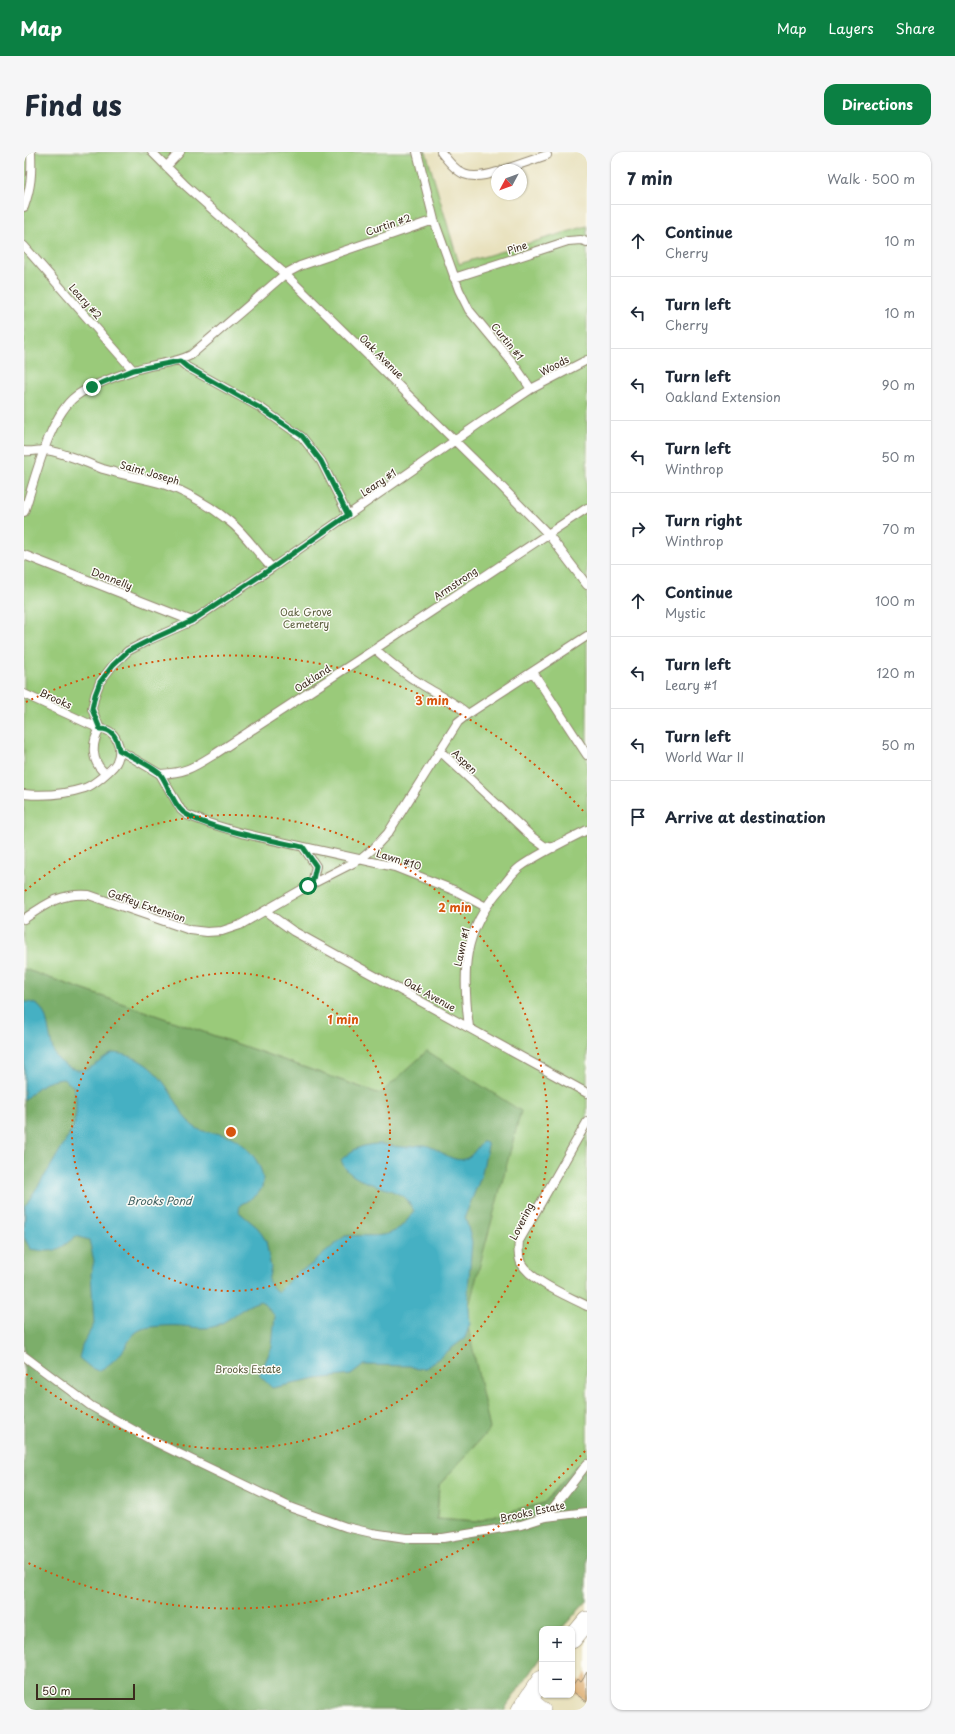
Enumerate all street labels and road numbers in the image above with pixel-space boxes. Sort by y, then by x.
street label: Curtin #2 [363,209,413,239]
street label: Pine [505,237,529,257]
street label: Leary #2 [66,280,106,322]
street label: Curtin #1 [488,319,528,363]
street label: Oak Avenue [356,330,408,382]
street label: Woods [537,351,572,379]
street label: Saint Joseph [118,456,182,488]
street label: Leary #1 [357,464,399,500]
street label: Donnelly [89,563,135,593]
street label: Armstrong [430,563,480,603]
street label: Oakland [291,661,333,695]
street label: Brooks [37,684,75,712]
street label: Aspen [449,745,481,777]
street label: Lawn #10 [375,845,423,873]
street label: Gaffey Extension [106,885,188,926]
street label: Lawn #1 [449,926,473,968]
street label: Oak Avenue [401,974,459,1015]
street label: Lovering [505,1199,537,1242]
street label: Brooks Estate [498,1497,566,1525]

